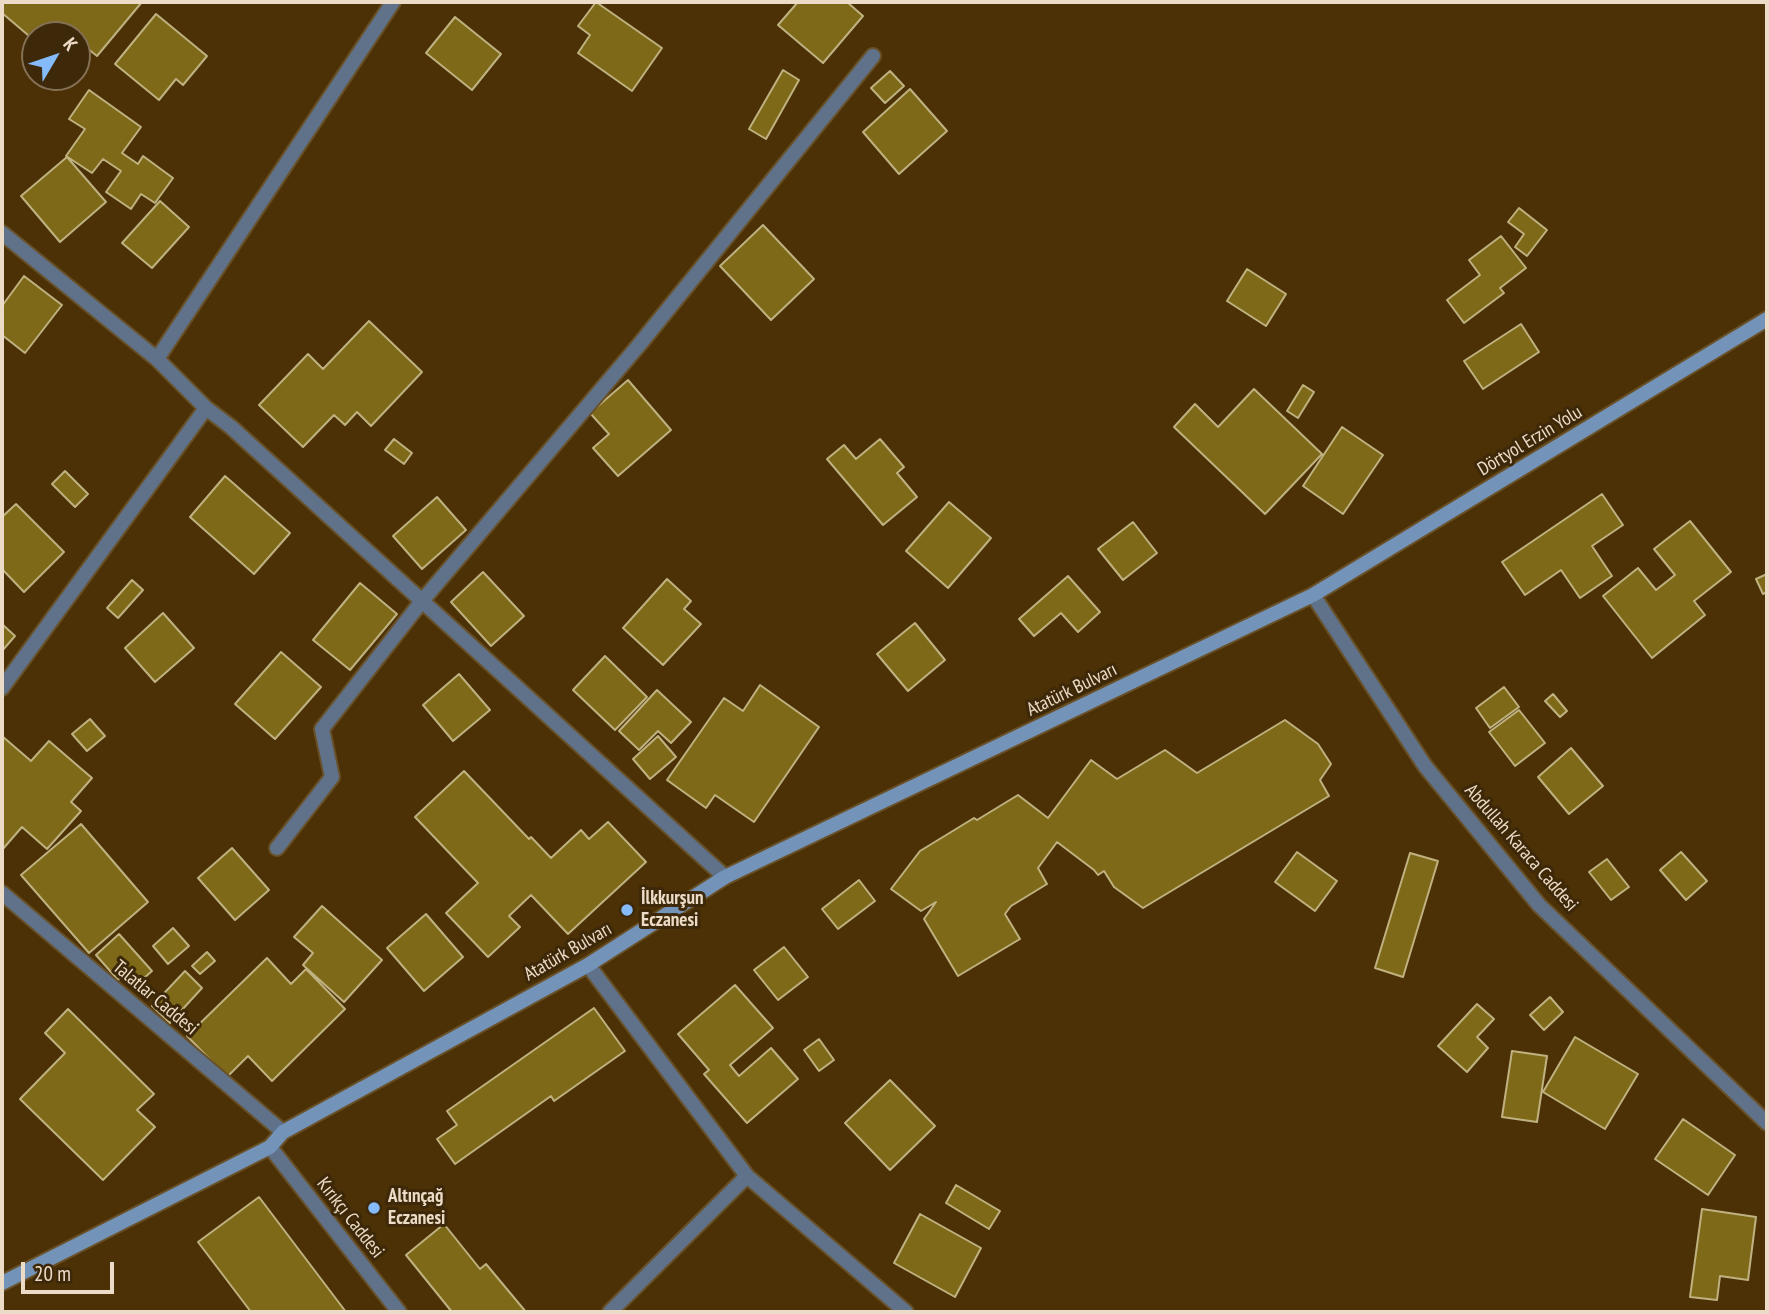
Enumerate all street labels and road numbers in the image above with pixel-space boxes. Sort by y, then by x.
street label: Dörtyol Erzin Yolu [1474,401,1586,481]
street label: Atatürk Bulvarı [1023,658,1121,722]
street label: Abdullah Karaca Caddesi [1460,780,1582,916]
street label: Atatürk Bulvarı [520,918,616,986]
street label: Talatlar Caddesi [108,956,202,1040]
street label: Kırıkçı Caddesi [312,1173,388,1263]

